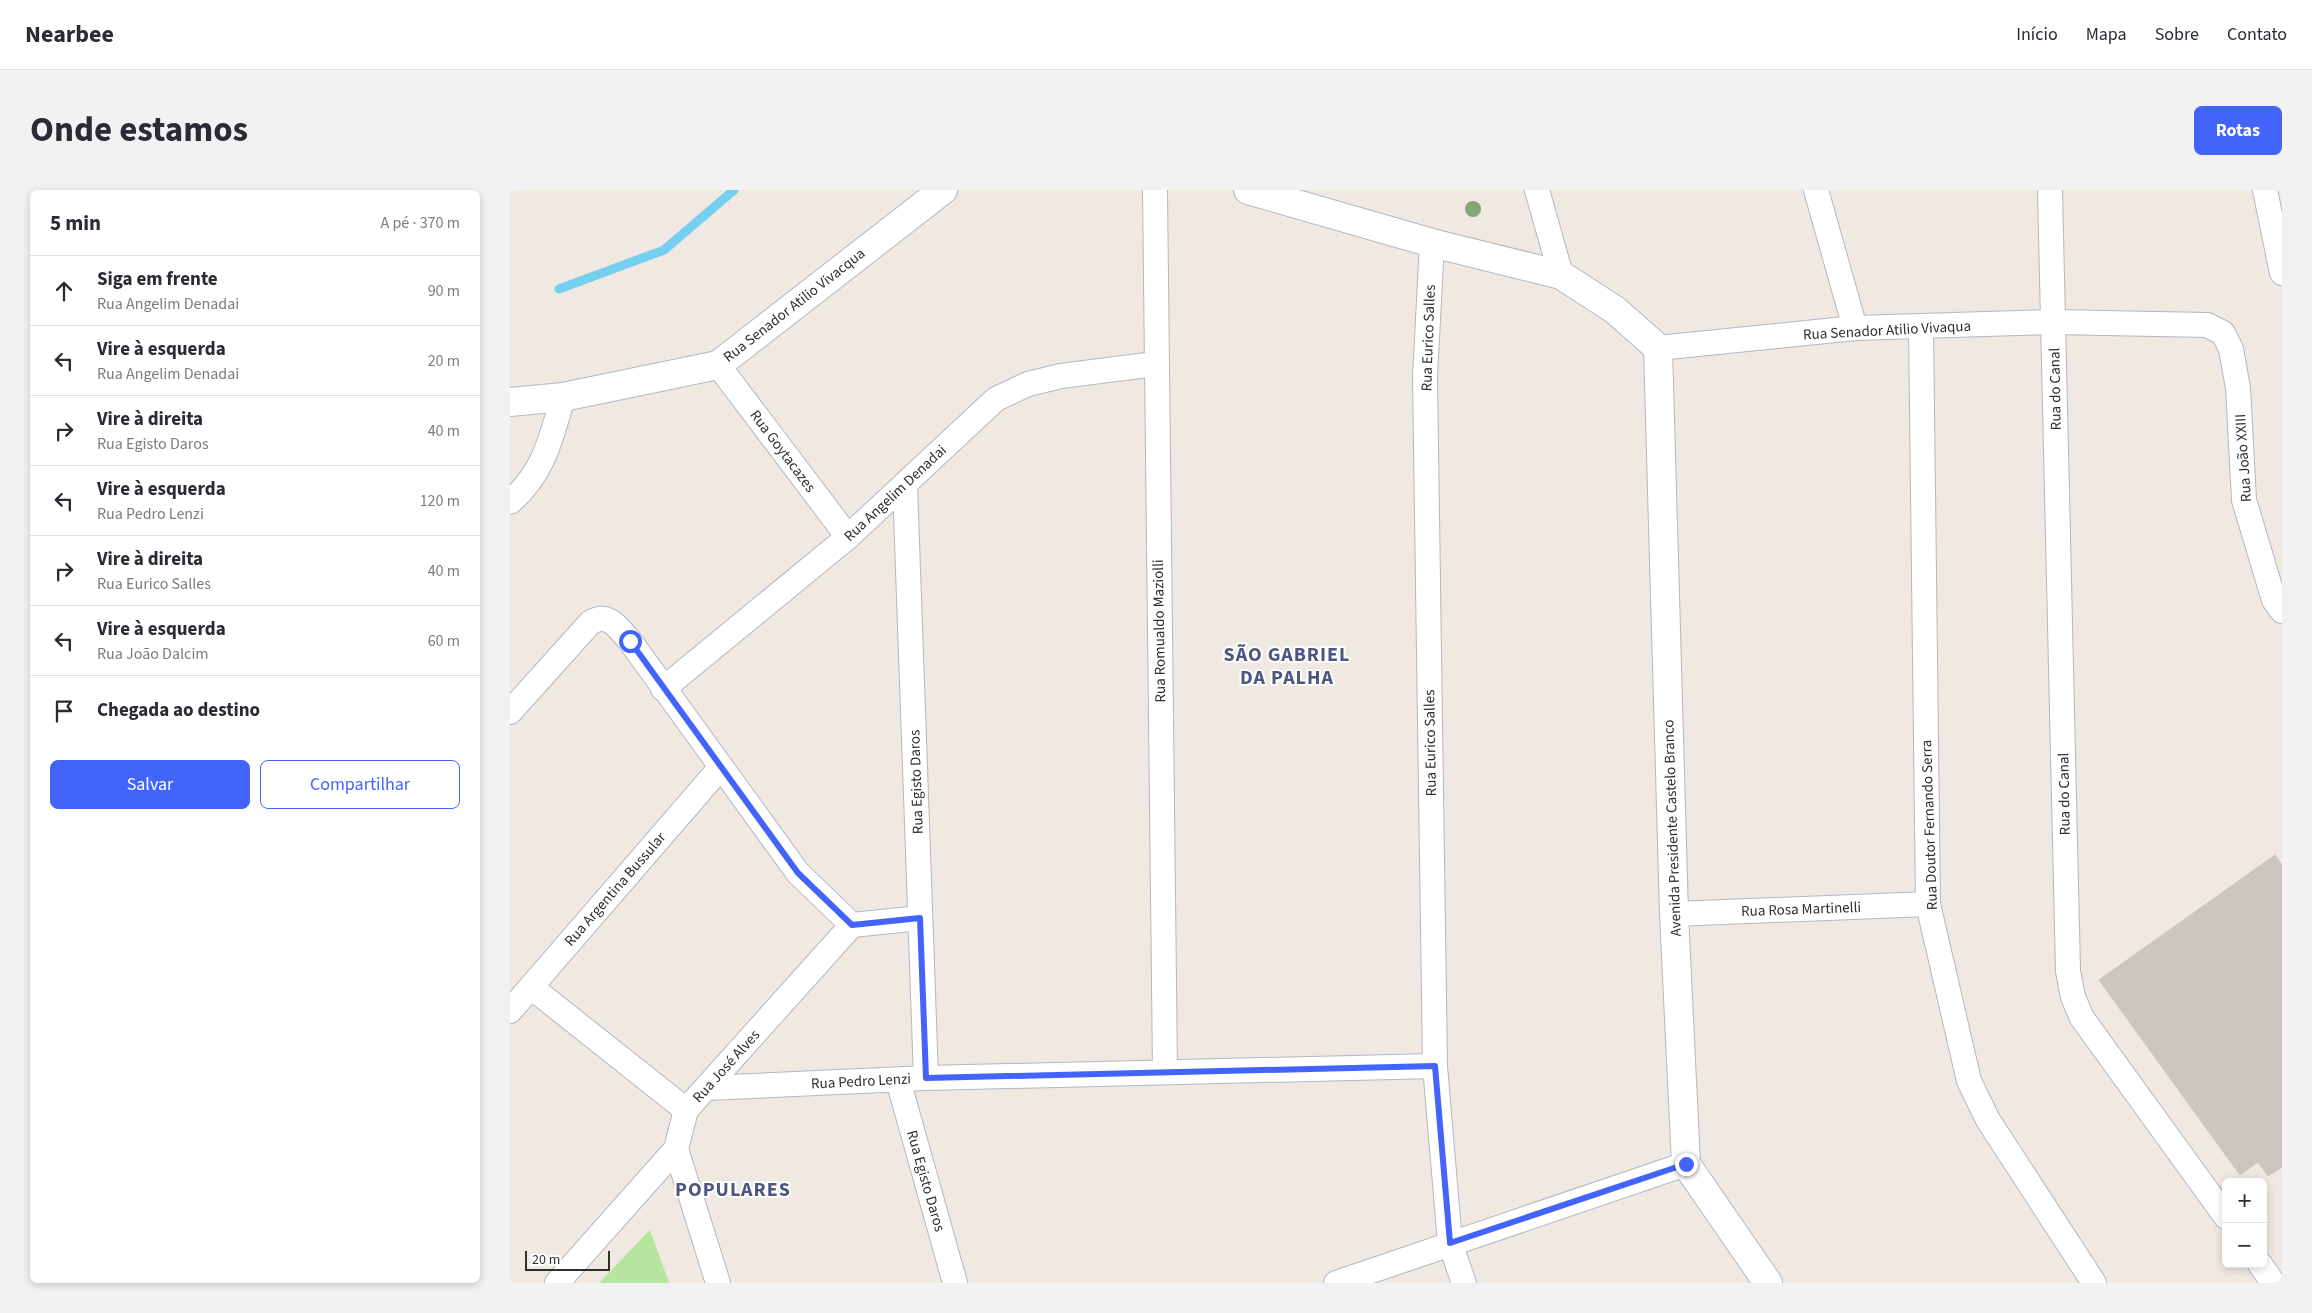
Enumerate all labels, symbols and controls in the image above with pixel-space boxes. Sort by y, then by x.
text: Nearbee [25,17,114,52]
text: Início [2016,22,2058,47]
text: Mapa [2086,22,2127,47]
text: Sobre [2155,22,2199,47]
text: Contato [2227,22,2287,47]
text: Onde estamos [30,105,248,155]
button: Rotas [2194,106,2282,155]
text: 5 min [50,208,101,238]
text: A pé · 370 m [381,212,460,234]
street label: Rua Senador Atilio Vivacqua [719,243,870,367]
text: Siga em frente [97,266,218,293]
icon: ahead [50,277,78,305]
text: 90 m [428,280,460,302]
street label: Rua Eurico Salles [1416,284,1441,392]
text: Rua Angelim Denadai [97,293,239,315]
street label: Rua Senador Atilio Vivaqua [1802,316,1972,345]
text: Vire à esquerda [97,336,226,363]
icon: left [50,347,78,375]
street label: Rua do Canal [2044,347,2067,430]
text: 20 m [428,350,460,372]
text: Rua Angelim Denadai [97,363,239,385]
text: Vire à direita [97,406,203,433]
street label: Rua Goytacazes [745,406,821,497]
street label: Rua João XXIII [2230,413,2257,503]
icon: right [50,417,78,445]
text: 40 m [428,420,460,442]
text: Rua Egisto Daros [97,433,209,455]
street label: Rua Angelim Denadai [839,440,951,547]
text: Vire à esquerda [97,476,226,503]
icon: left [50,487,78,515]
text: 120 m [420,490,460,512]
text: Rua Pedro Lenzi [97,503,204,525]
text: Vire à direita [97,546,203,573]
icon: right [50,557,78,585]
street label: Rua Romualdo Maziolli [1148,559,1171,703]
text: 40 m [428,560,460,582]
text: Rua Eurico Salles [97,573,211,595]
text: Vire à esquerda [97,616,226,643]
icon: left [50,627,78,655]
text: 60 m [428,630,460,652]
route start [619,630,642,653]
district label: SÃO GABRIEL DA PALHA [1224,641,1350,692]
text: Rua João Dalcim [97,643,209,665]
street label: Rua Eurico Salles [1419,689,1442,797]
icon: arrive [50,697,78,725]
text: Chegada ao destino [97,697,260,724]
street label: Avenida Presidente Castelo Branco [1658,719,1687,937]
street label: Rua Egisto Daros [904,729,929,835]
street label: Rua Doutor Fernando Serra [1916,740,1943,910]
street label: Rua do Canal [2053,752,2076,835]
button: Salvar [50,760,250,809]
button: Compartilhar [260,760,460,809]
street label: Rua Argentina Bussular [560,827,671,951]
street label: Rua Rosa Martinelli [1741,897,1861,922]
street label: Rua José Alves [688,1025,765,1108]
street label: Rua Pedro Lenzi [810,1068,912,1095]
street label: Rua Egisto Daros [901,1128,950,1234]
route end [1675,1153,1698,1176]
district label: POPULARES [675,1176,791,1204]
map controls [2222,1178,2267,1268]
button: + [2222,1178,2267,1223]
button: − [2222,1223,2267,1268]
scale bar [525,1248,610,1271]
text: 20 m [532,1250,560,1270]

